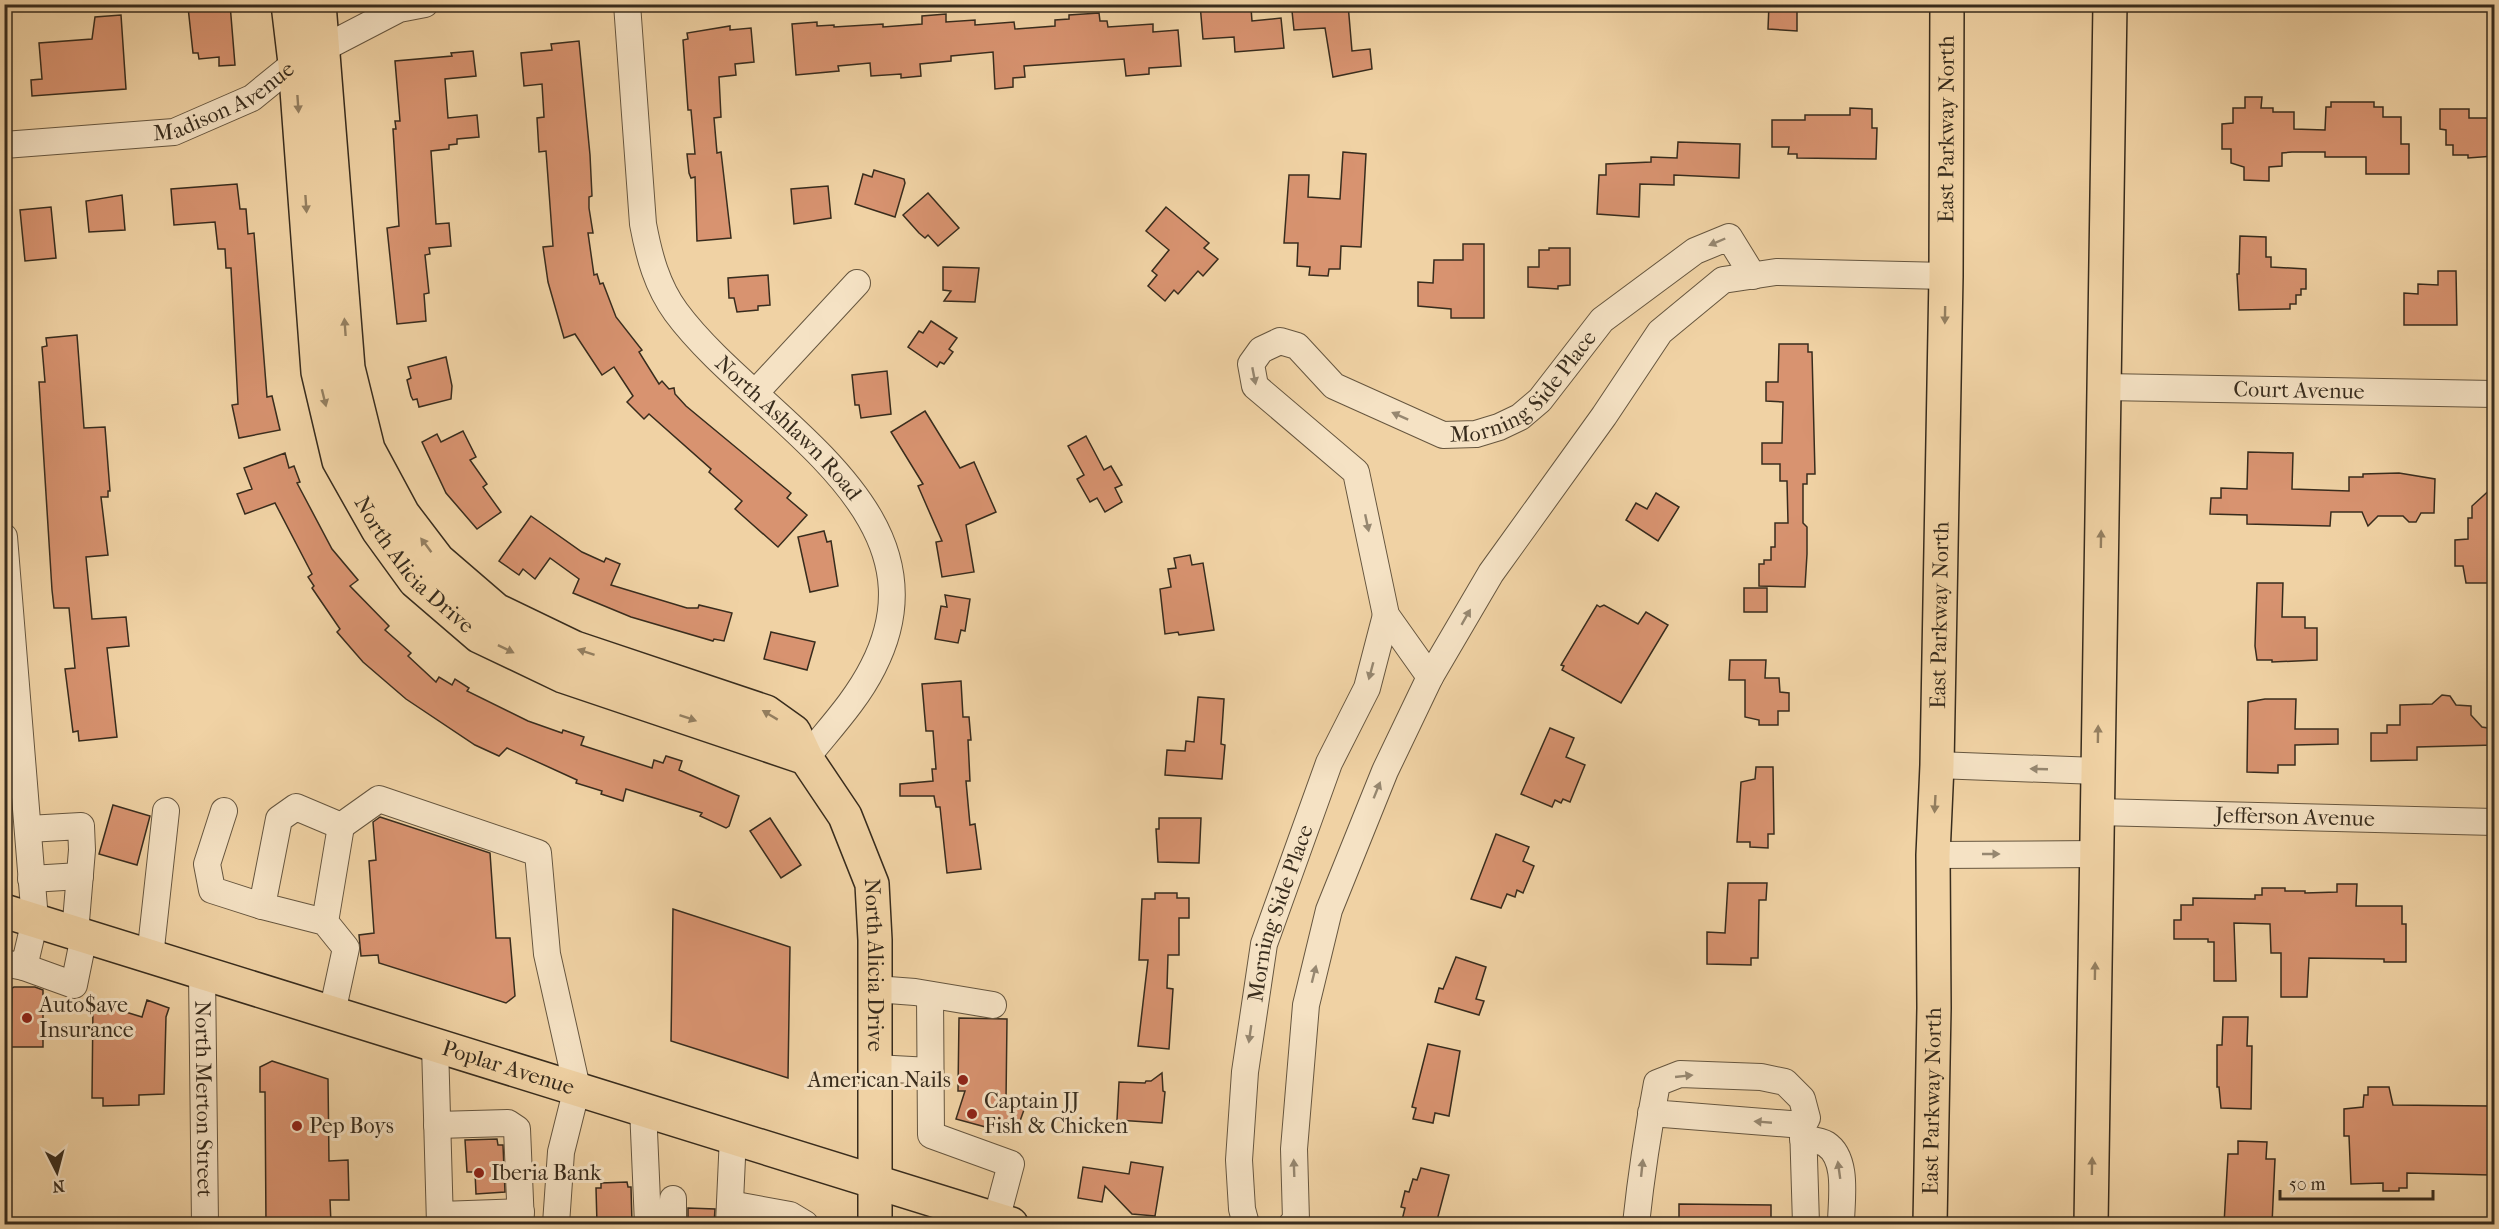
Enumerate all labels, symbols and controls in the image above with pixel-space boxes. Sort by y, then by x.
street label: East Parkway North [1933,35,1960,223]
street label: Madison Avenue [152,56,300,147]
one-way arrow [294,95,303,114]
one-way arrow [301,195,310,214]
one-way arrow [1708,238,1726,247]
one-way arrow [1940,305,1950,324]
one-way arrow [340,318,350,337]
street label: Morning Side Place [1449,325,1602,448]
street label: North Ashlawn Road [710,350,867,506]
one-way arrow [1250,366,1259,385]
street label: Court Avenue [2233,376,2365,405]
one-way arrow [320,389,330,407]
one-way arrow [1391,411,1409,420]
street label: North Alicia Drive [349,492,479,639]
one-way arrow [1363,514,1372,533]
street label: East Parkway North [1925,521,1954,709]
one-way arrow [2096,530,2106,549]
one-way arrow [421,537,433,552]
one-way arrow [1460,609,1471,625]
one-way arrow [497,644,514,653]
one-way arrow [577,647,595,656]
one-way arrow [1366,663,1375,681]
one-way arrow [762,710,778,721]
one-way arrow [679,713,697,723]
one-way arrow [2093,725,2103,744]
one-way arrow [2029,764,2048,773]
one-way arrow [1373,781,1382,799]
one-way arrow [1931,794,1940,813]
street label: Jefferson Avenue [2213,802,2375,832]
street label: Morning Side Place [1243,821,1319,1004]
one-way arrow [1982,849,2001,859]
street label: North Alicia Drive [859,878,888,1052]
one-way arrow [2091,962,2100,981]
one-way arrow [1309,965,1319,983]
place label: Auto$ave Insurance [38,992,134,1043]
street label: North Merton Street [189,1001,218,1198]
street label: East Parkway North [1918,1006,1947,1195]
marker: Auto$ave Insurance [20,1011,34,1025]
one-way arrow [1246,1024,1255,1043]
street label: Poplar Avenue [439,1035,578,1101]
place label: American Nails [806,1067,951,1093]
one-way arrow [1674,1071,1693,1081]
marker: American Nails [956,1073,970,1087]
place label: Captain JJ Fish & Chicken [984,1088,1128,1139]
marker: Captain JJ Fish & Chicken [965,1107,979,1121]
place label: Pep Boys [309,1113,394,1139]
one-way arrow [1753,1117,1772,1127]
marker: Pep Boys [290,1119,304,1133]
north arrow [27,1142,87,1202]
one-way arrow [2087,1157,2097,1176]
one-way arrow [1290,1158,1299,1177]
one-way arrow [1637,1159,1647,1178]
place label: Iberia Bank [491,1160,602,1186]
one-way arrow [1835,1160,1844,1179]
scale bar [2280,1163,2433,1201]
marker: Iberia Bank [472,1166,486,1180]
text: 50 m [2289,1174,2326,1195]
text: N [51,1176,66,1197]

